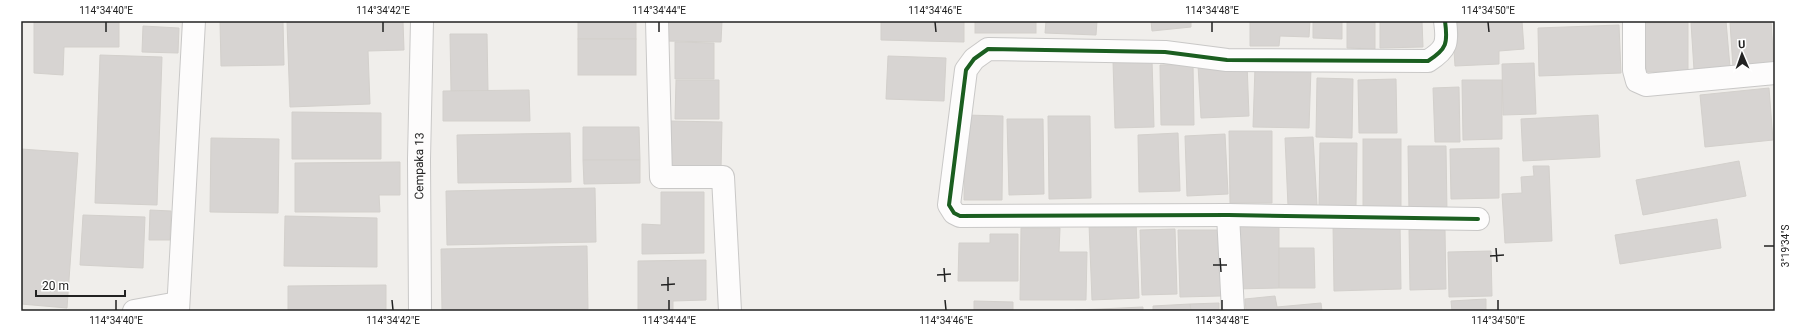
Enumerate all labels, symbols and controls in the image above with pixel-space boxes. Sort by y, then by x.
text: 114°34'40"E [79,5,133,16]
text: 114°34'42"E [356,5,410,16]
text: 114°34'44"E [632,5,686,16]
text: 114°34'46"E [908,5,962,16]
text: 114°34'48"E [1185,5,1239,16]
text: 114°34'50"E [1461,5,1515,16]
north arrow [1722,34,1762,74]
text: U [1738,38,1746,51]
street label: Cempaka 13 [412,132,427,200]
text: 3°19'34"S [1780,225,1791,267]
scale bar [36,272,125,298]
text: 20 m [42,279,69,293]
text: 114°34'40"E [89,315,143,326]
text: 114°34'42"E [366,315,420,326]
text: 114°34'44"E [642,315,696,326]
text: 114°34'46"E [919,315,973,326]
text: 114°34'48"E [1195,315,1249,326]
text: 114°34'50"E [1471,315,1525,326]

